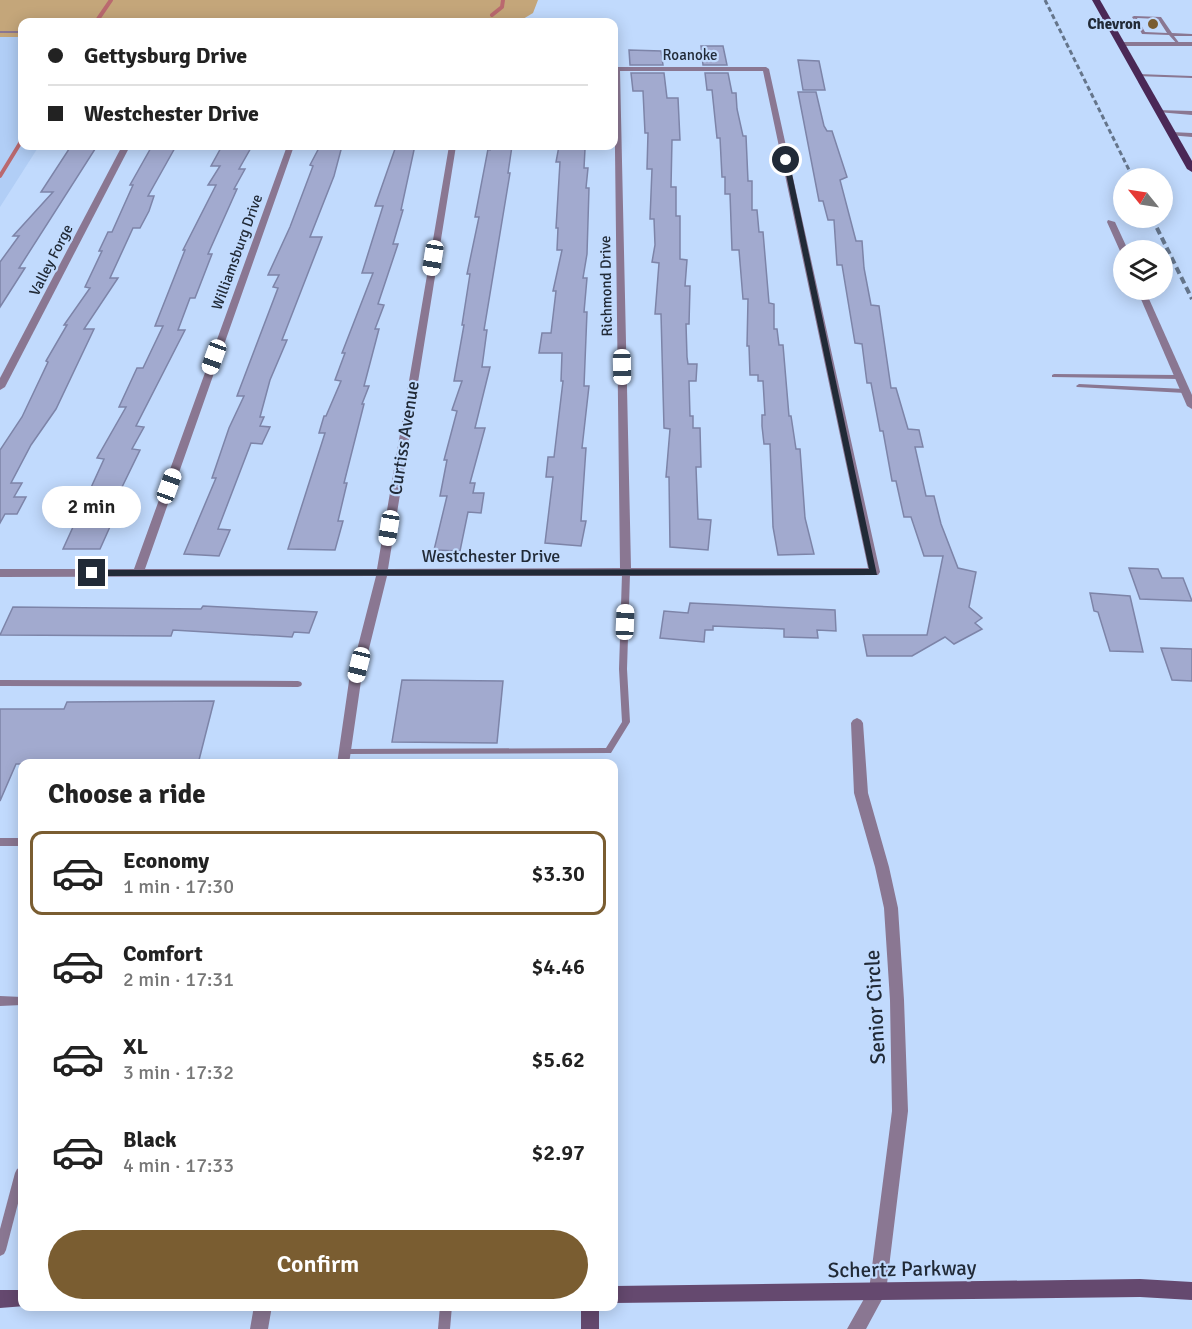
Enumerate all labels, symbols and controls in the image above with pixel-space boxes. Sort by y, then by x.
place label: Chevron [1087,15,1141,33]
marker: Chevron [1146,17,1160,31]
text: Gettysburg Drive [84,42,247,69]
street label: Roanoke [663,46,717,64]
text: Westchester Drive [84,100,259,127]
route start [772,146,799,173]
north arrow [1113,168,1173,228]
map controls [1113,168,1173,300]
street label: Williamsburg Drive [208,192,266,312]
street label: Valley Forge [25,221,77,299]
street label: Richmond Drive [596,235,616,337]
car [421,239,445,277]
button: layers [1113,240,1173,300]
car [199,337,229,377]
car [613,349,631,385]
street label: Curtiss Avenue [384,380,424,496]
car [154,466,184,506]
callout: 2 min [42,486,142,528]
text: 2 min [68,494,115,519]
car [377,509,401,547]
street label: Westchester Drive [422,545,560,567]
route end [78,559,105,586]
car [615,604,635,640]
car [346,645,372,685]
text: Choose a ride [48,778,206,811]
icon: car [51,846,105,900]
text: Economy [123,847,209,874]
text: $3.30 [531,860,585,887]
text: 1 min · 17:30 [123,874,234,899]
icon: car [51,939,105,993]
text: Comfort [123,940,203,967]
street label: Senior Circle [859,949,891,1065]
text: $4.46 [531,953,585,980]
text: 2 min · 17:31 [123,967,234,992]
icon: car [51,1032,105,1086]
text: XL [123,1033,148,1060]
text: $5.62 [531,1046,585,1073]
text: 3 min · 17:32 [123,1060,234,1085]
icon: car [51,1125,105,1179]
text: Black [123,1126,177,1153]
text: $2.97 [531,1139,585,1166]
text: 4 min · 17:33 [123,1153,234,1178]
button: Confirm [48,1230,588,1299]
street label: Schertz Parkway [827,1255,977,1283]

